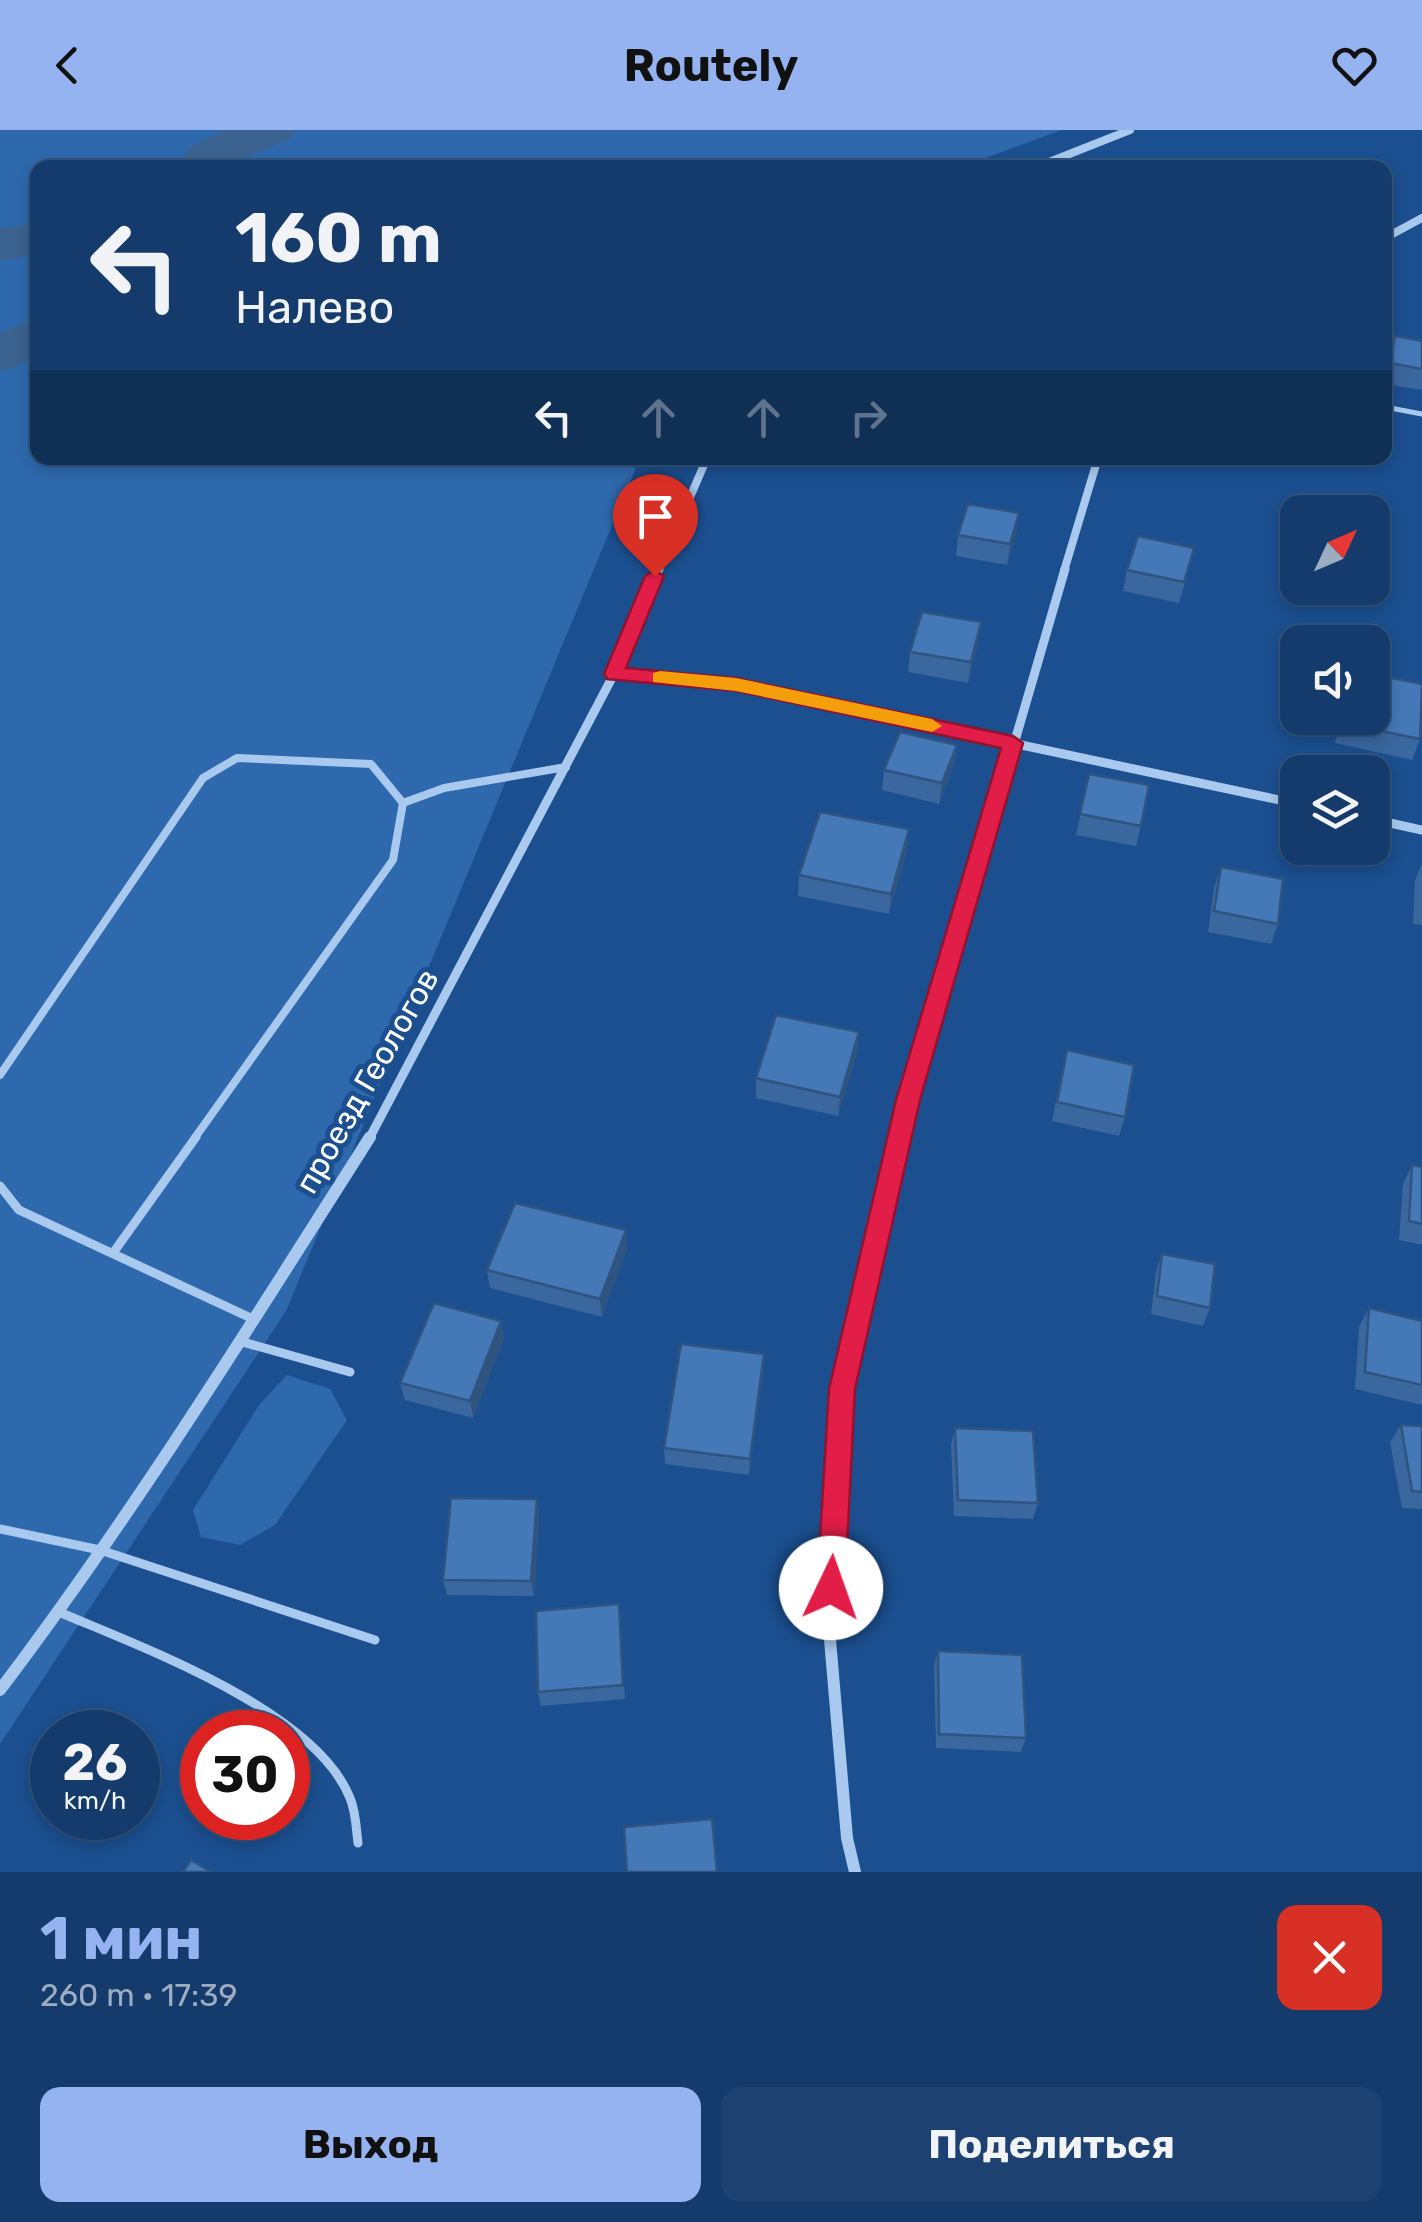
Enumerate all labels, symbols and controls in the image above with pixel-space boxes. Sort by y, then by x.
icon: back [40,38,95,93]
icon: heart [1327,38,1382,93]
text: Routely [624,39,798,92]
text: 160 m [235,197,442,280]
icon: left [70,200,200,330]
text: Налево [235,281,394,334]
icon: left [526,390,581,445]
icon: ahead [631,390,686,445]
icon: ahead [736,390,791,445]
icon: right [841,390,896,445]
pin [613,474,698,577]
icon: arrive [628,489,683,544]
north arrow [1280,495,1390,605]
map controls [1280,495,1390,865]
button: sound [1280,625,1390,735]
button: layers [1280,755,1390,865]
street label: проезд Геологов [287,962,447,1200]
position arrow [779,1536,883,1640]
speed limit sign: 30 [180,1710,310,1840]
text: 26 [62,1733,128,1793]
text: km/h [64,1786,126,1815]
text: 1 мин [40,1903,203,1974]
button: close [1277,1905,1382,2010]
text: 260 m · 17:39 [40,1976,237,2014]
button: Выход [40,2087,701,2202]
button: Поделиться [721,2087,1382,2202]

